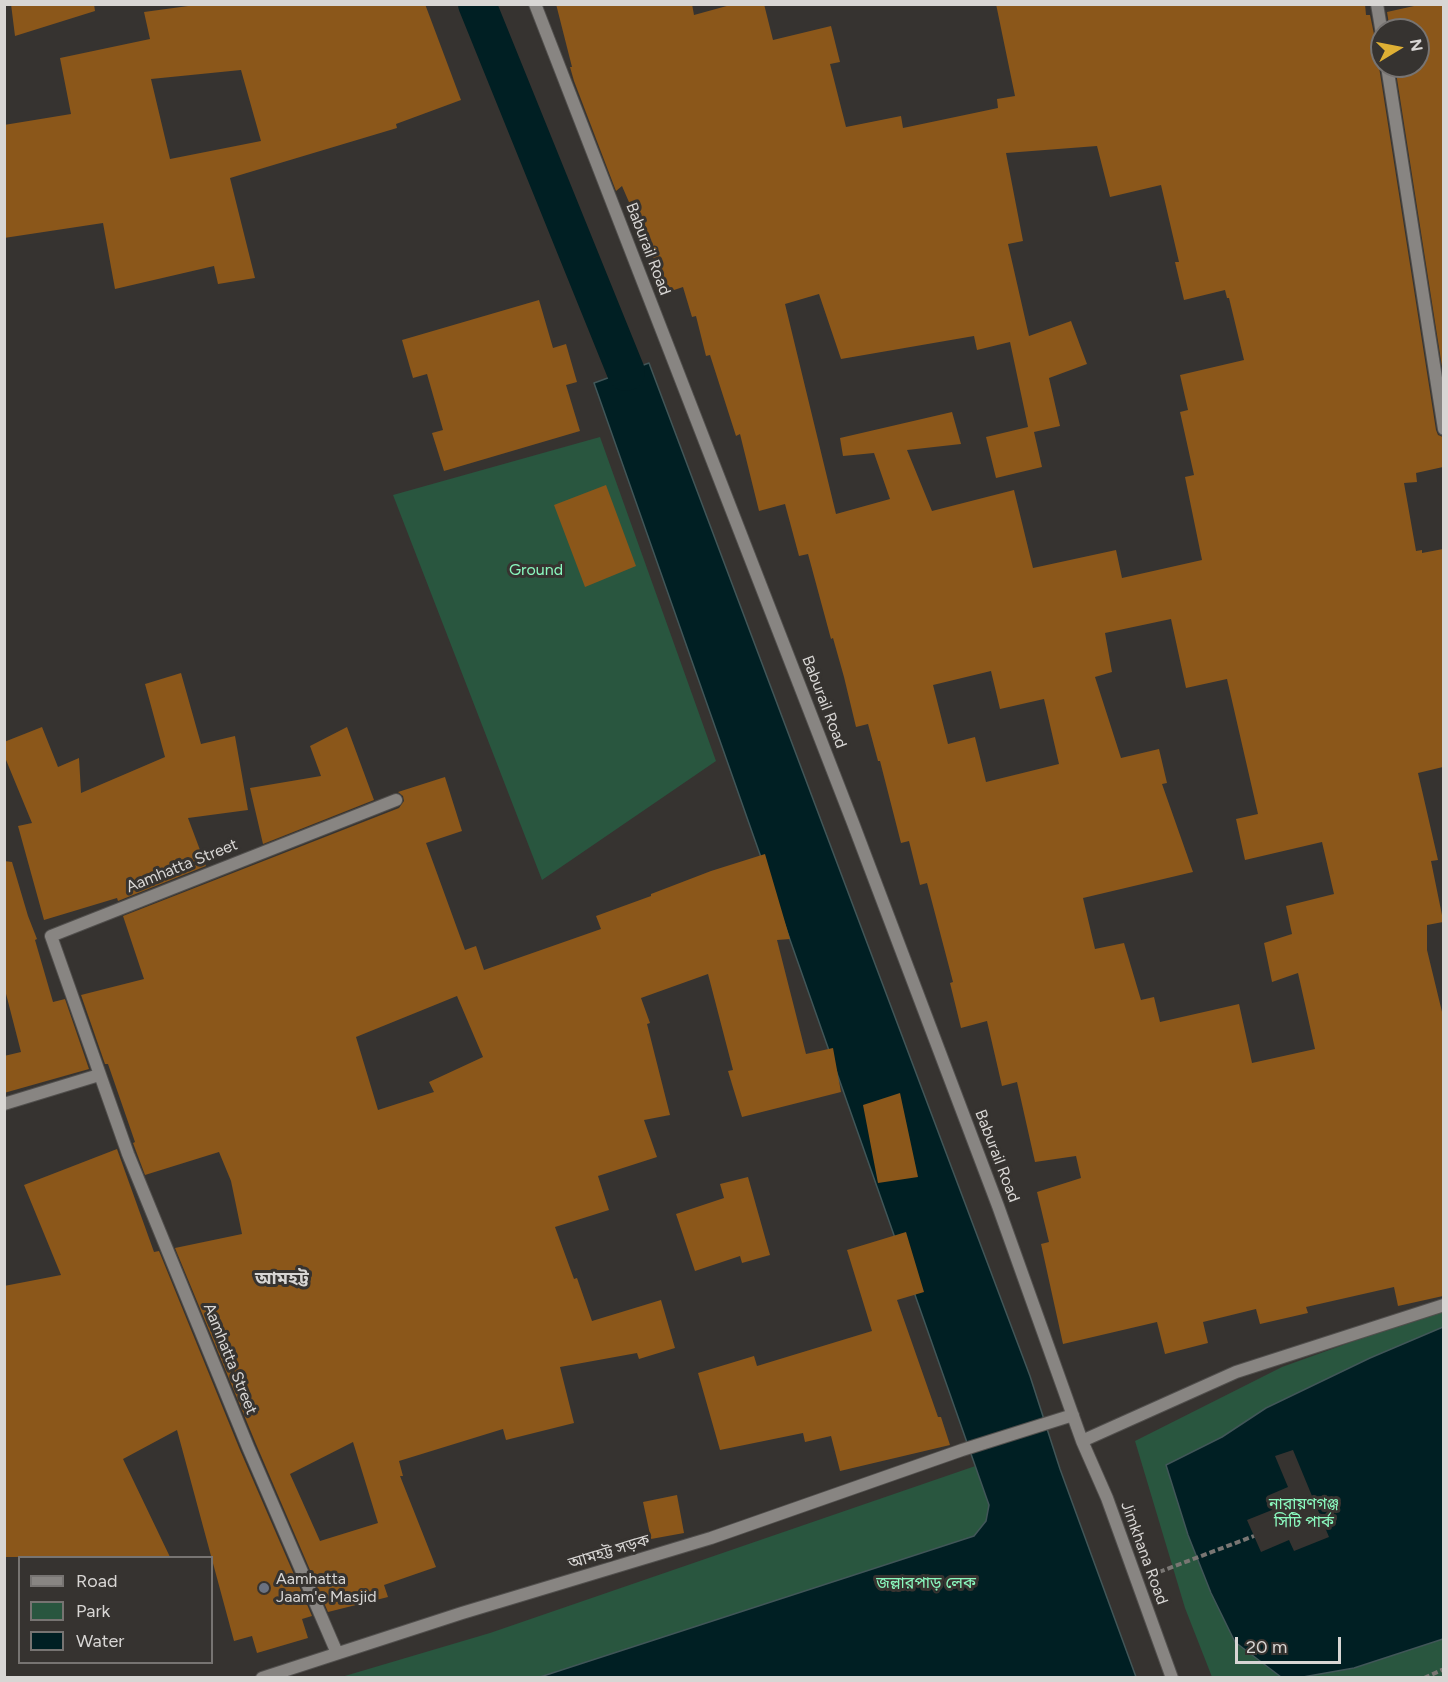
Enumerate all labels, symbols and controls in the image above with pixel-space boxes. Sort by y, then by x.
north arrow [1370,18,1430,78]
text: N [1406,37,1427,53]
street label: Baburail Road [622,200,674,298]
park label: Ground [509,560,563,580]
street label: Baburail Road [798,653,850,751]
street label: Aamhatta Street [123,835,241,897]
street label: Baburail Road [971,1107,1023,1205]
district label: আমহট্ট [255,1268,309,1290]
street label: Aamhatta Street [199,1300,261,1418]
park label: নারায়ণগঞ্জ সিটি পার্ক [1269,1494,1339,1532]
street label: Jimkhana Road [1116,1499,1172,1607]
street label: আমহট্ট সড়ক [566,1531,652,1573]
legend [18,1556,213,1664]
place label: Aamhatta Jaam'e Masjid [276,1569,377,1607]
text: Road [76,1570,117,1592]
park label: জল্লারপাড় লেক [876,1573,976,1593]
marker: Aamhatta Jaam'e Masjid [257,1581,271,1595]
text: Park [76,1600,110,1622]
scale bar [1238,1625,1344,1663]
text: Water [76,1630,124,1652]
text: 20 m [1246,1636,1287,1658]

